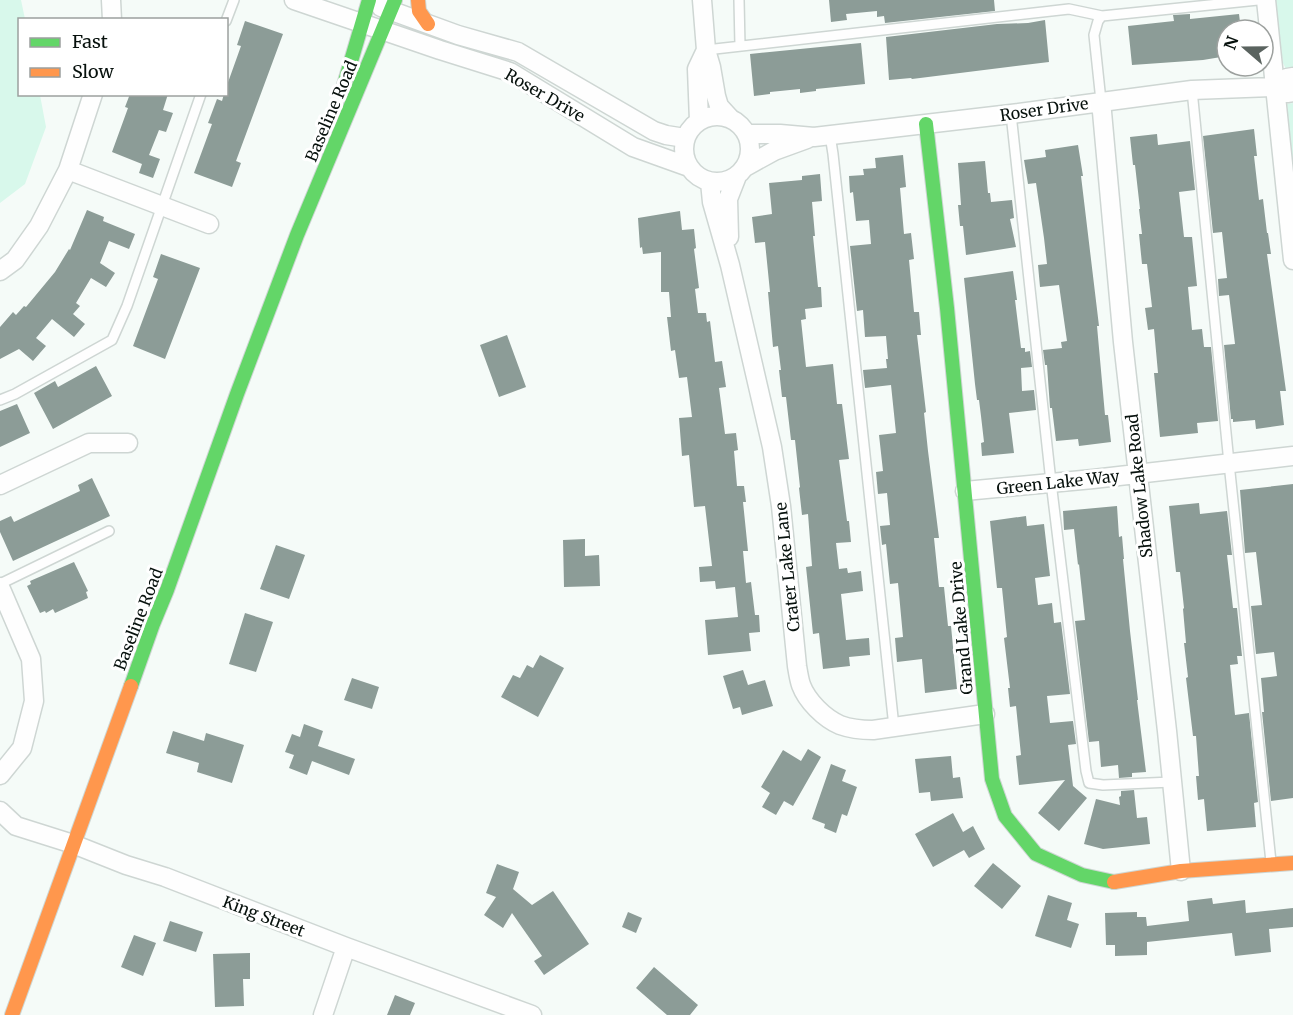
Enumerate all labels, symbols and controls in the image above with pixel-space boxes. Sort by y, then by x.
legend [18,18,228,96]
north arrow [1215,18,1275,78]
text: Fast [72,30,108,53]
text: N [1219,33,1243,52]
street label: Baseline Road [301,57,361,164]
text: Slow [72,60,115,83]
street label: Roser Drive [501,64,589,126]
street label: Roser Drive [999,93,1089,125]
street label: Shadow Lake Road [1121,413,1157,559]
street label: Green Lake Way [996,466,1121,498]
street label: Crater Lake Lane [770,501,804,633]
street label: Grand Lake Drive [945,561,977,695]
street label: Baseline Road [109,565,167,673]
street label: King Street [220,891,309,941]

